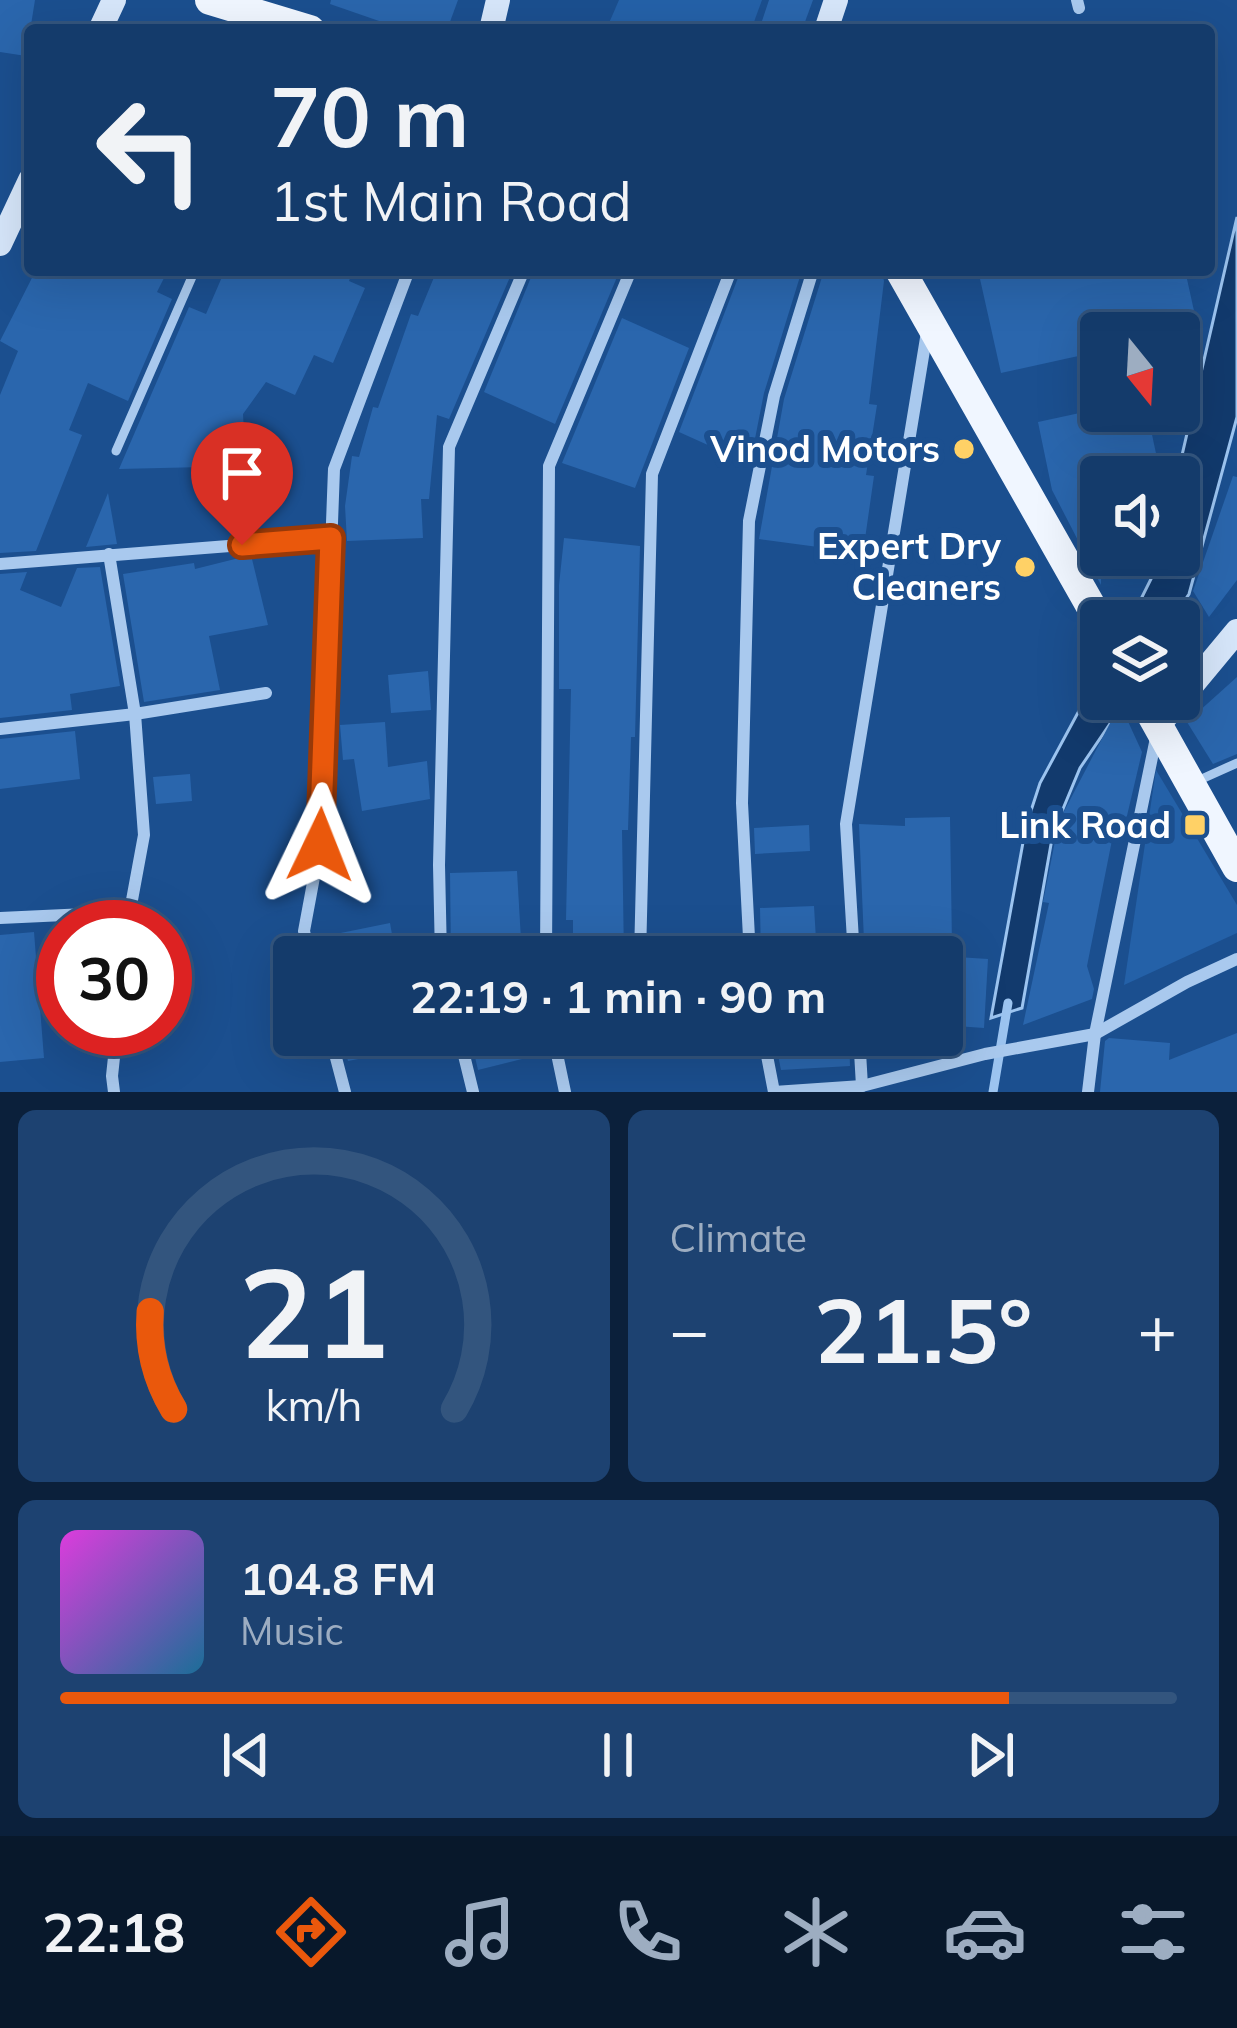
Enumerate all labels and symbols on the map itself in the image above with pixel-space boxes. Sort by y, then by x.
north arrow [1080,312,1200,432]
pin [191,422,293,545]
place label: Vinod Motors [709,426,940,471]
marker: Vinod Motors [951,436,977,462]
place label: Expert Dry Cleaners [817,523,1001,609]
marker: Expert Dry Cleaners [1012,554,1038,580]
position arrow [257,782,383,908]
place label: Link Road [999,802,1171,847]
marker: Link Road [1182,812,1208,838]
speed limit sign: 30 [36,900,192,1056]

